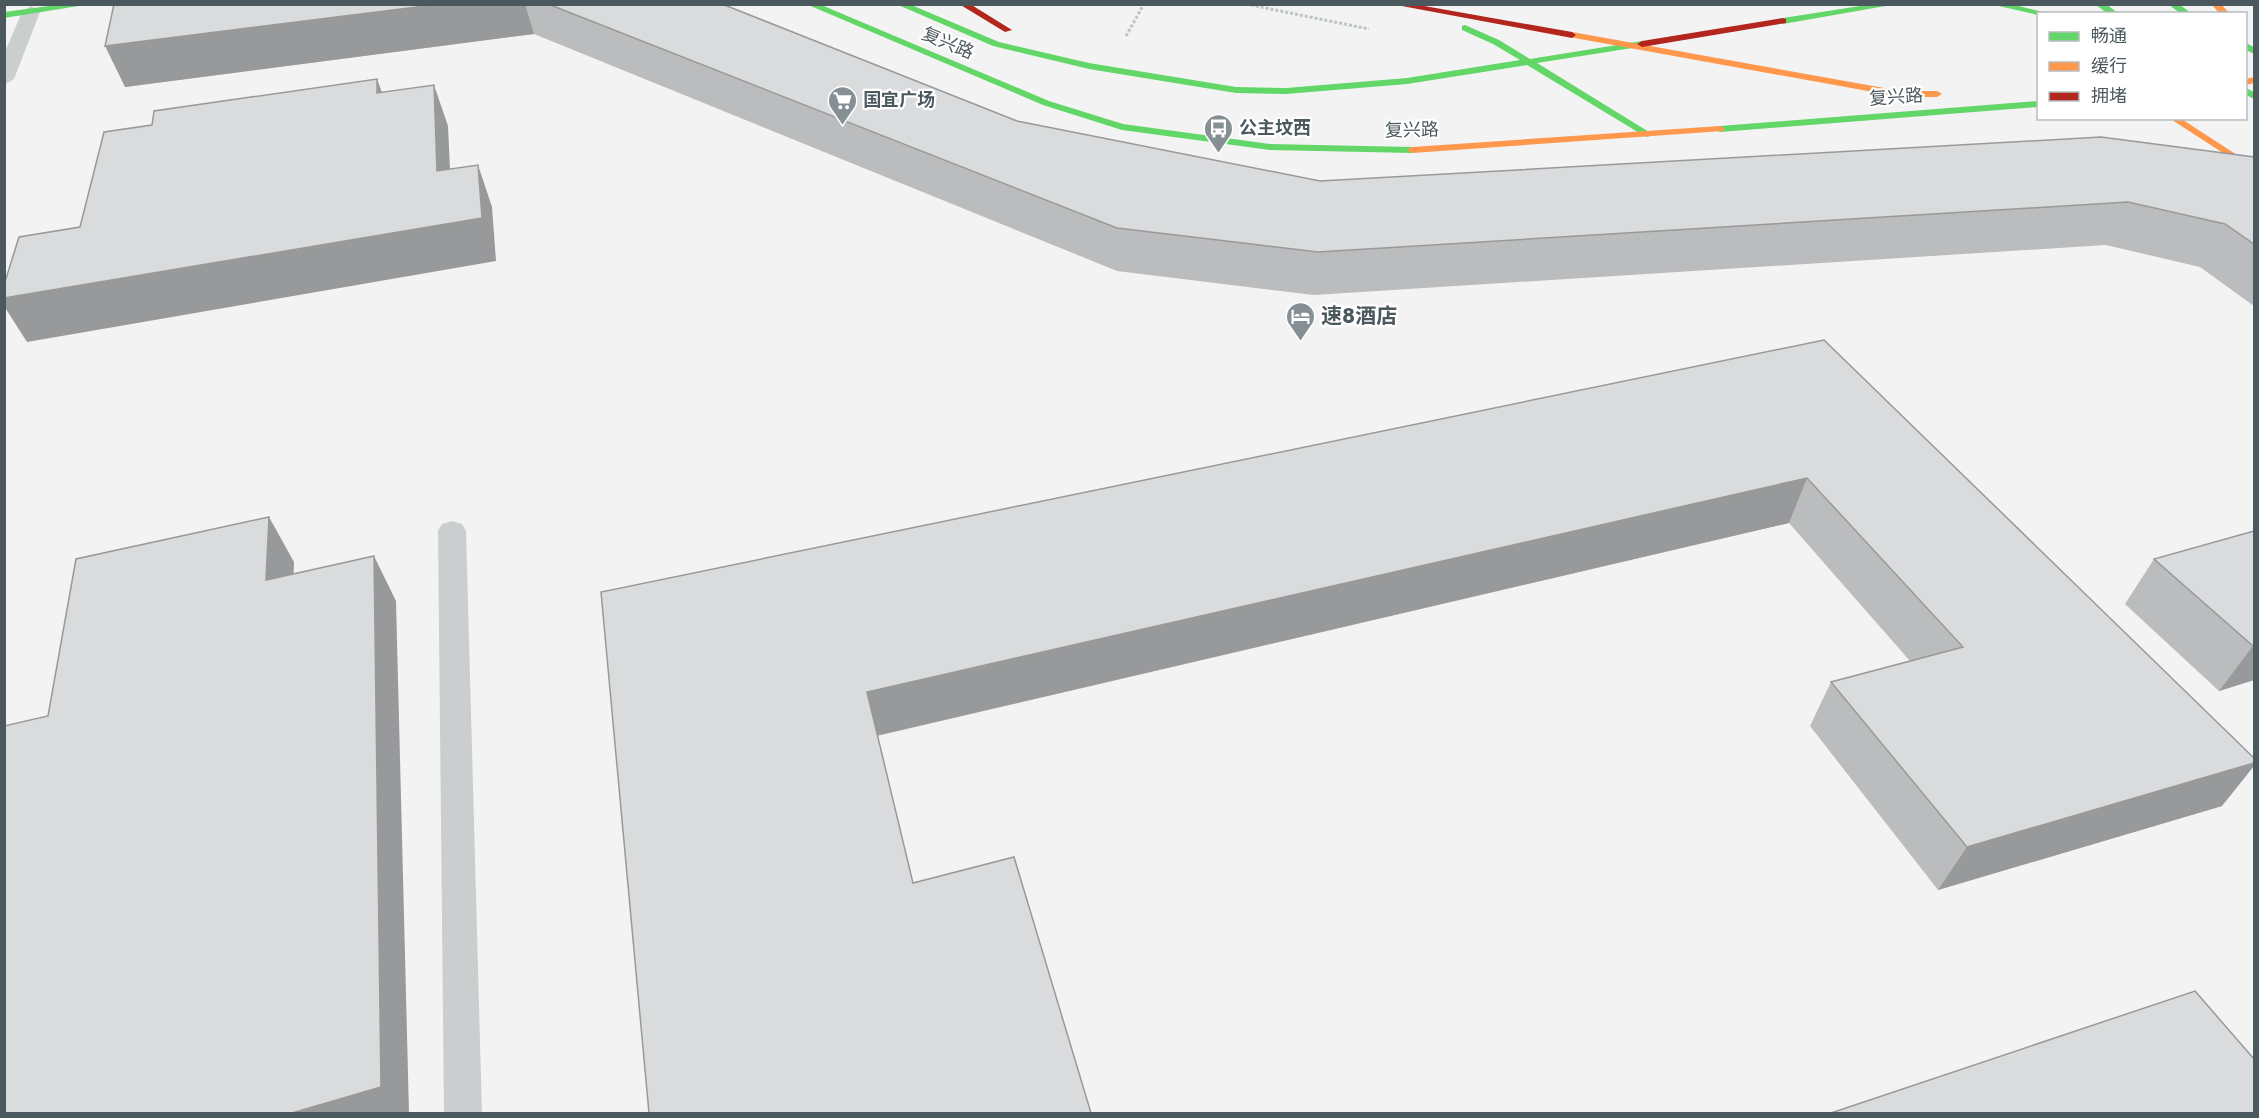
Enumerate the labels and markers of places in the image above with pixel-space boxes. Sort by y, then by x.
supermarket icon: 国宜广场 [826,84,858,126]
place label: 国宜广场 [863,87,935,113]
bus stop icon: 公主坟西 [1202,112,1234,154]
place label: 公主坟西 [1239,115,1311,141]
hotel icon: 速8酒店 [1284,300,1316,342]
place label: 速8酒店 [1321,301,1397,331]

